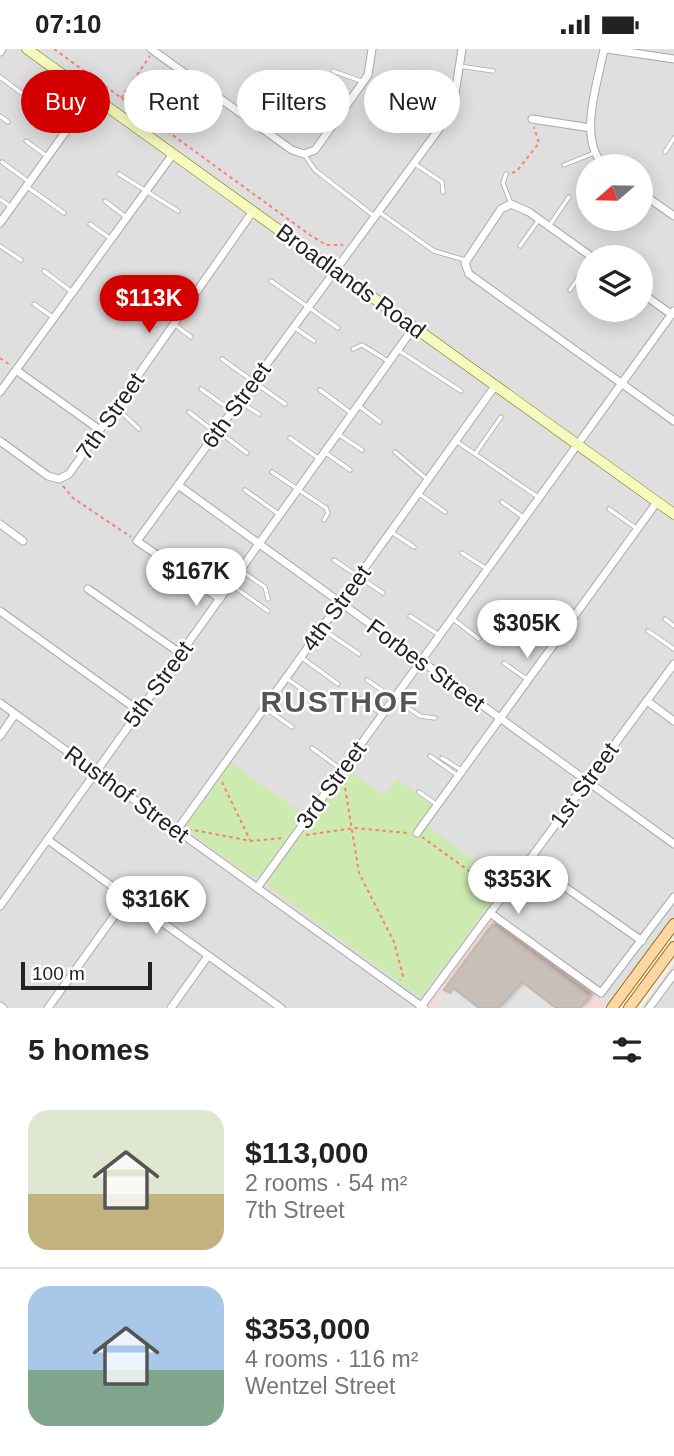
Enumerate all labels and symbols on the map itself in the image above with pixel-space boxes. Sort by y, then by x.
north arrow [576,154,653,231]
street label: Broadlands Road [271,218,431,344]
pin: $113K [100,275,198,335]
street label: 6th Street [196,357,276,453]
street label: 7th Street [71,367,150,464]
pin: $167K [147,549,245,608]
street label: 4th Street [296,560,376,656]
pin: $305K [478,601,576,660]
street label: Forbes Street [362,614,490,717]
street label: 5th Street [118,636,198,732]
district label: RUSTHOF [261,685,420,718]
street label: 3rd Street [291,736,372,833]
street label: 1st Street [545,737,624,832]
street label: Rusthof Street [60,740,195,848]
pin: $353K [469,857,567,916]
pin: $316K [107,877,205,936]
scale bar [21,959,152,991]

